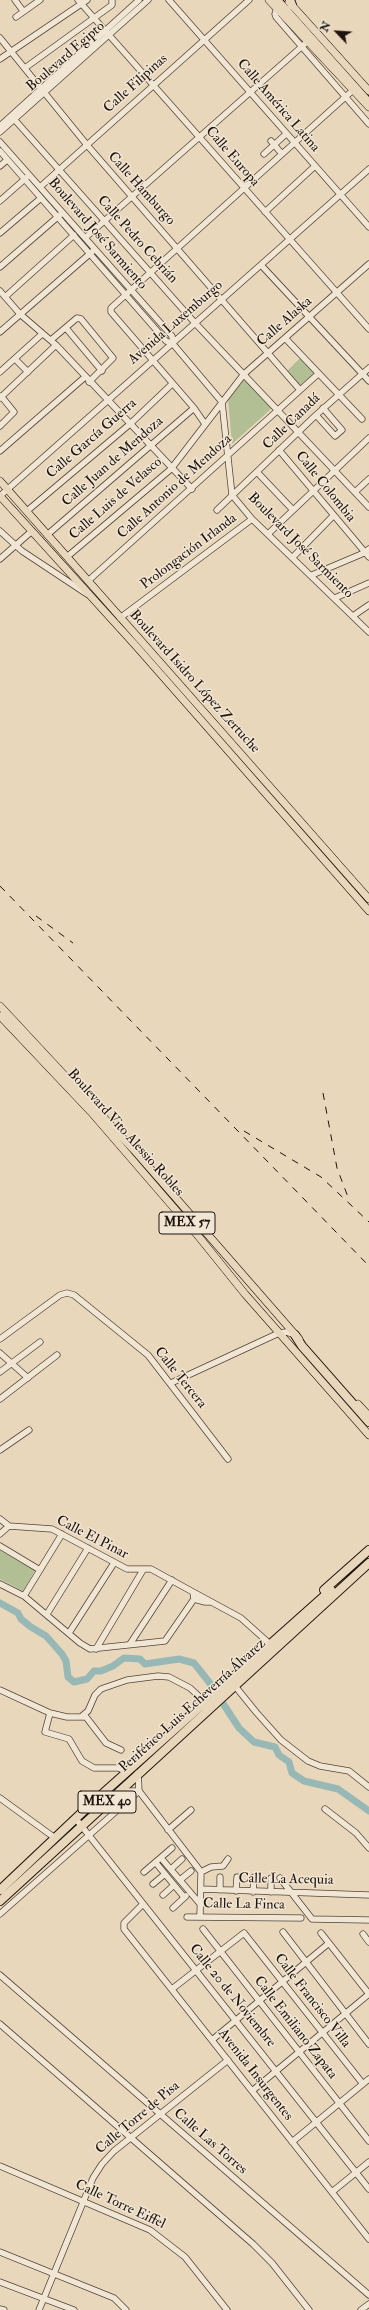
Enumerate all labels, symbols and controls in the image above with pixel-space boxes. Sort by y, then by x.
north arrow [317,12,357,52]
street label: Boulevard Egipto [23,18,109,96]
text: N [318,20,334,34]
street label: Calle Filipinas [101,51,171,117]
street label: Calle América Latina [233,56,323,156]
street label: Calle Europa [201,124,263,190]
street label: Calle Hamburgo [104,149,178,229]
street label: Boulevard José Sarmiento [44,175,150,293]
street label: Calle Pedro Cebrián [93,193,181,287]
street label: Avenida Luxemburgo [125,277,227,369]
street label: Calle Alaska [254,294,316,350]
street label: Calle Canadá [260,390,324,454]
street label: Calle García Guerra [44,395,140,483]
street label: Calle Juan de Mendoza [59,413,167,511]
street label: Calle Antonio de Mendoza [114,431,236,543]
street label: Calle Colombia [291,448,359,526]
street label: Calle Luis de Velasco [66,454,166,544]
street label: Boulevard José Sarmiento [244,490,356,602]
street label: Prolongación Irlanda [138,510,240,594]
street label: Boulevard Isidro López Zertuche [125,607,263,757]
street label: Boulevard Vito Alessio Robles [63,1066,187,1200]
road number: MEX 57 [159,1212,215,1234]
street label: Calle Tercera [150,1344,210,1412]
street label: Calle El Pinar [53,1513,131,1563]
street label: Periférico Luis Echeverría Álvarez [116,1636,270,1776]
road number: MEX 40 [78,1791,136,1813]
street label: Calle La Acequia [238,1871,334,1889]
street label: Calle La Finca [203,1896,285,1914]
street label: Calle 20 de Noviembre [185,1941,279,2051]
street label: Calle Francisco Villa [270,1951,354,2051]
street label: Calle Emiliano Zapata [250,1973,340,2083]
street label: Avenida Insurgentes [214,2026,296,2124]
street label: Calle Torre de Pisa [93,2078,183,2158]
street label: Calle Las Torres [170,2106,250,2178]
street label: Calle Torre Eiffel [72,2177,168,2233]

